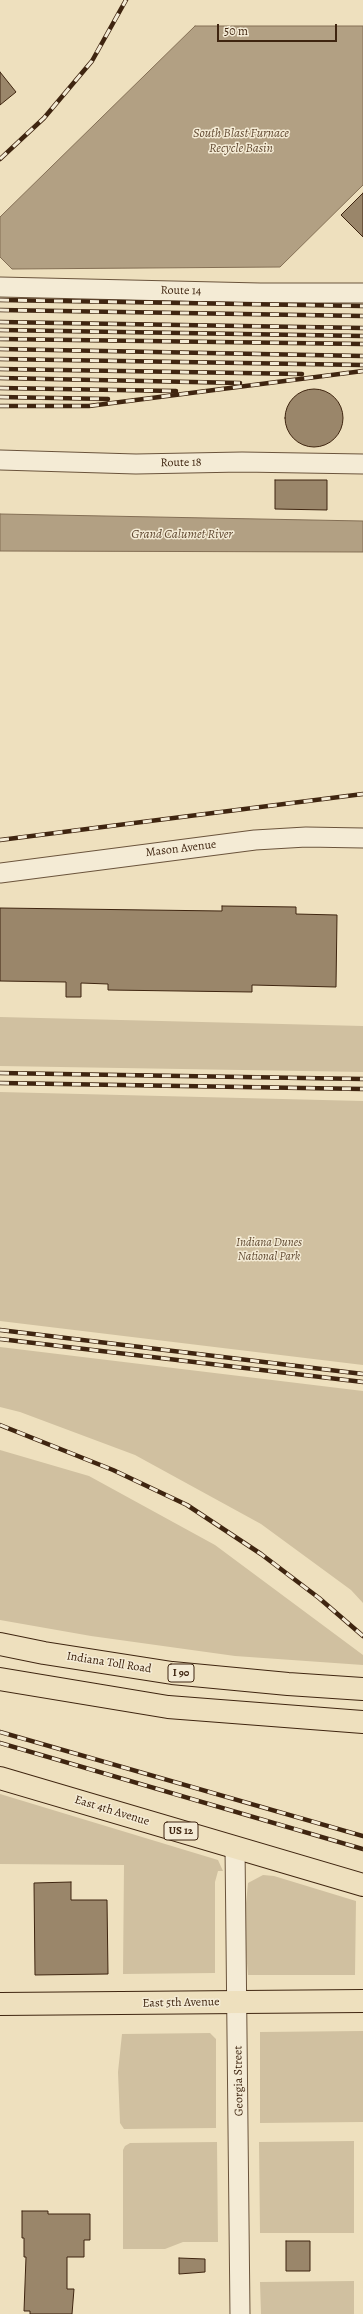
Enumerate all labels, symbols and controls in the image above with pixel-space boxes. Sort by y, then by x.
scale bar [219,16,339,42]
text: 50 m [224,23,248,39]
water label: South Blast Furnace Recycle Basin [193,126,289,157]
street label: Route 14 [161,283,201,299]
street label: Route 18 [160,455,202,471]
water label: Grand Calumet River [131,527,233,543]
street label: Mason Avenue [145,838,217,860]
park label: Indiana Dunes National Park [236,1236,302,1264]
street label: Indiana Toll Road [66,1649,152,1677]
road number: I 90 [168,1664,194,1682]
street label: East 4th Avenue [73,1793,151,1829]
road number: US 12 [164,1822,198,1840]
street label: East 5th Avenue [142,1995,220,2011]
street label: Georgia Street [231,2046,247,2116]

